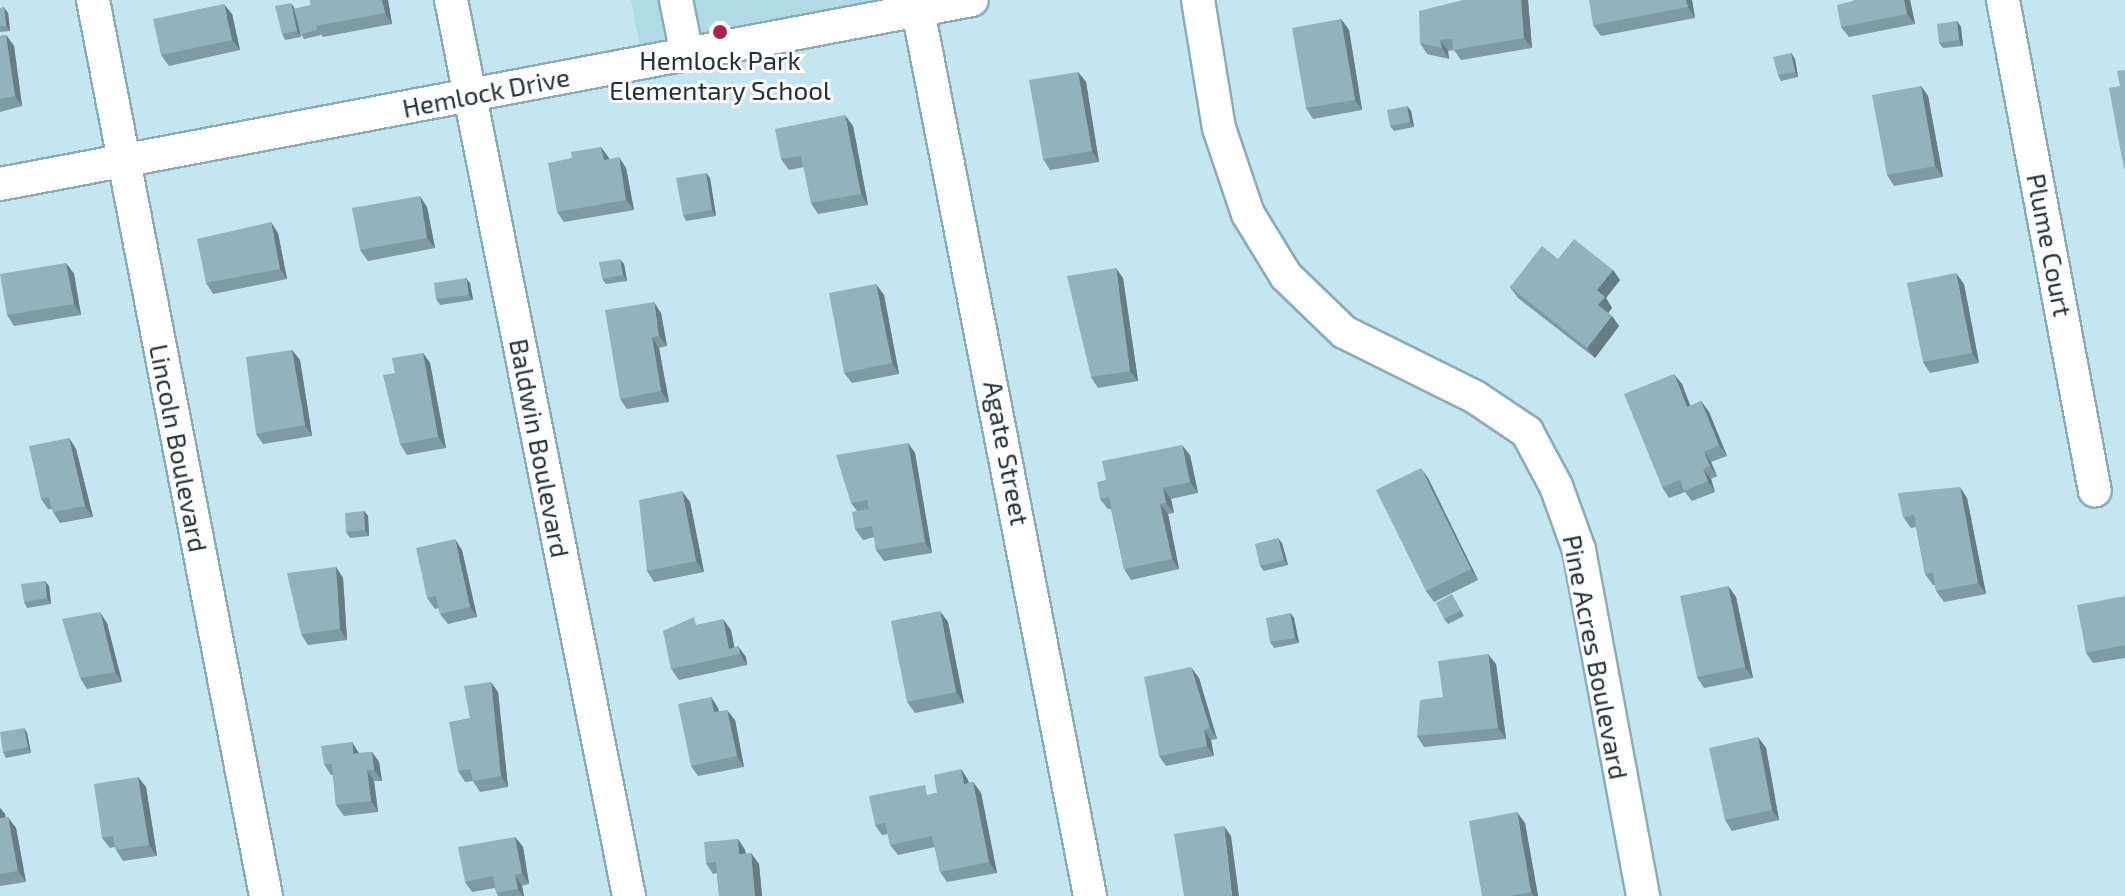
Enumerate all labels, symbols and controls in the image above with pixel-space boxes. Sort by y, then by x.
marker: Hemlock Park Elementary School [711,23,729,41]
place label: Hemlock Park Elementary School [609,44,831,106]
street label: Hemlock Drive [400,60,572,124]
street label: Plume Court [2021,171,2079,319]
street label: Baldwin Boulevard [503,336,577,560]
street label: Lincoln Boulevard [144,341,214,555]
street label: Agate Street [978,378,1036,528]
street label: Pine Acres Boulevard [1557,532,1635,782]

